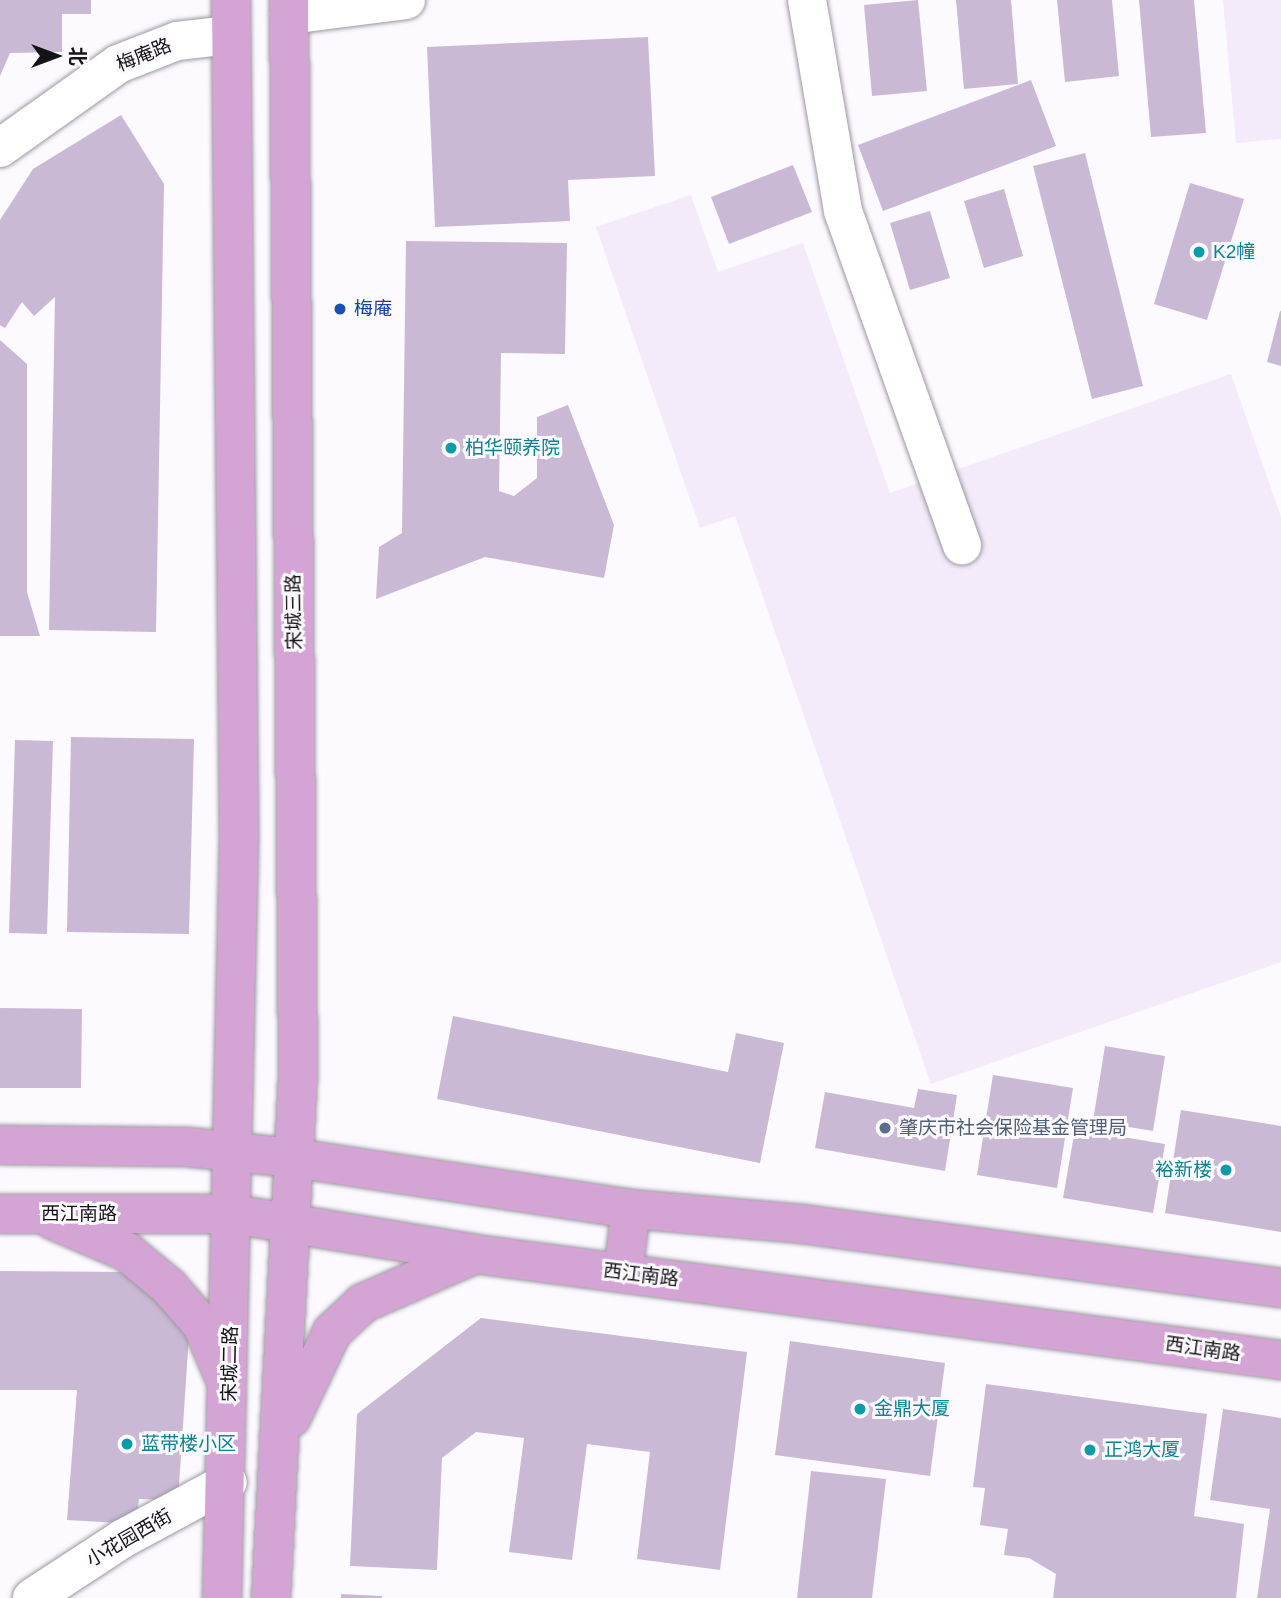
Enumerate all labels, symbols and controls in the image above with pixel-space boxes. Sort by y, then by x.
north arrow [21,21,91,91]
street label: 梅庵路 [113,34,175,76]
text: 北 [67,46,88,66]
place label: K2幢 [1213,241,1255,263]
marker: K2幢 [1191,244,1207,260]
place label: 梅庵 [354,298,392,320]
marker: 梅庵 [332,301,348,317]
place label: 柏华颐养院 [465,437,560,459]
marker: 柏华颐养院 [443,440,459,456]
street label: 宋城三路 [282,574,306,650]
place label: 肇庆市社会保险基金管理局 [899,1117,1127,1139]
marker: 肇庆市社会保险基金管理局 [877,1120,893,1136]
place label: 裕新楼 [1155,1159,1212,1181]
marker: 裕新楼 [1218,1162,1234,1178]
street label: 西江南路 [41,1203,117,1225]
street label: 西江南路 [602,1259,680,1291]
street label: 宋城二路 [218,1326,242,1402]
street label: 西江南路 [1164,1332,1242,1366]
place label: 金鼎大厦 [874,1398,950,1420]
marker: 金鼎大厦 [852,1401,868,1417]
place label: 蓝带楼小区 [141,1433,236,1455]
marker: 蓝带楼小区 [119,1436,135,1452]
place label: 正鸿大厦 [1104,1439,1180,1461]
marker: 正鸿大厦 [1082,1442,1098,1458]
street label: 小花园西街 [82,1504,176,1572]

